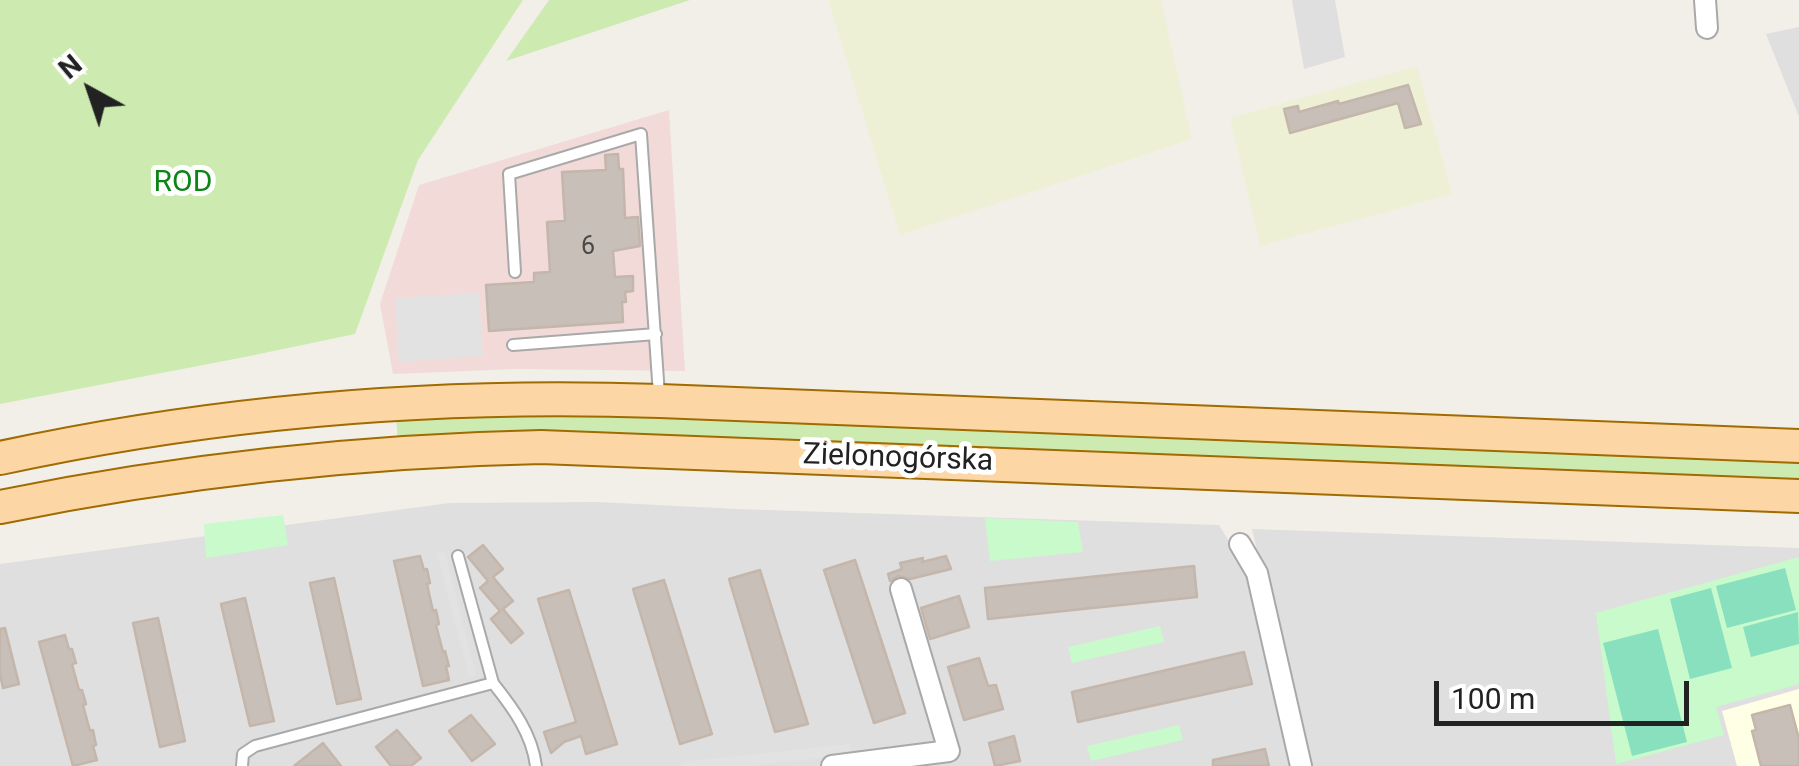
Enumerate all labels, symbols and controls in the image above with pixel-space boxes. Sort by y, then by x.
north arrow [40,40,140,140]
text: N [52,48,89,86]
park label: ROD [154,165,212,201]
house number: 6 [581,233,595,263]
street label: Zielonogórska [802,438,994,480]
scale bar [1439,661,1694,723]
text: 100 m [1451,681,1535,716]

